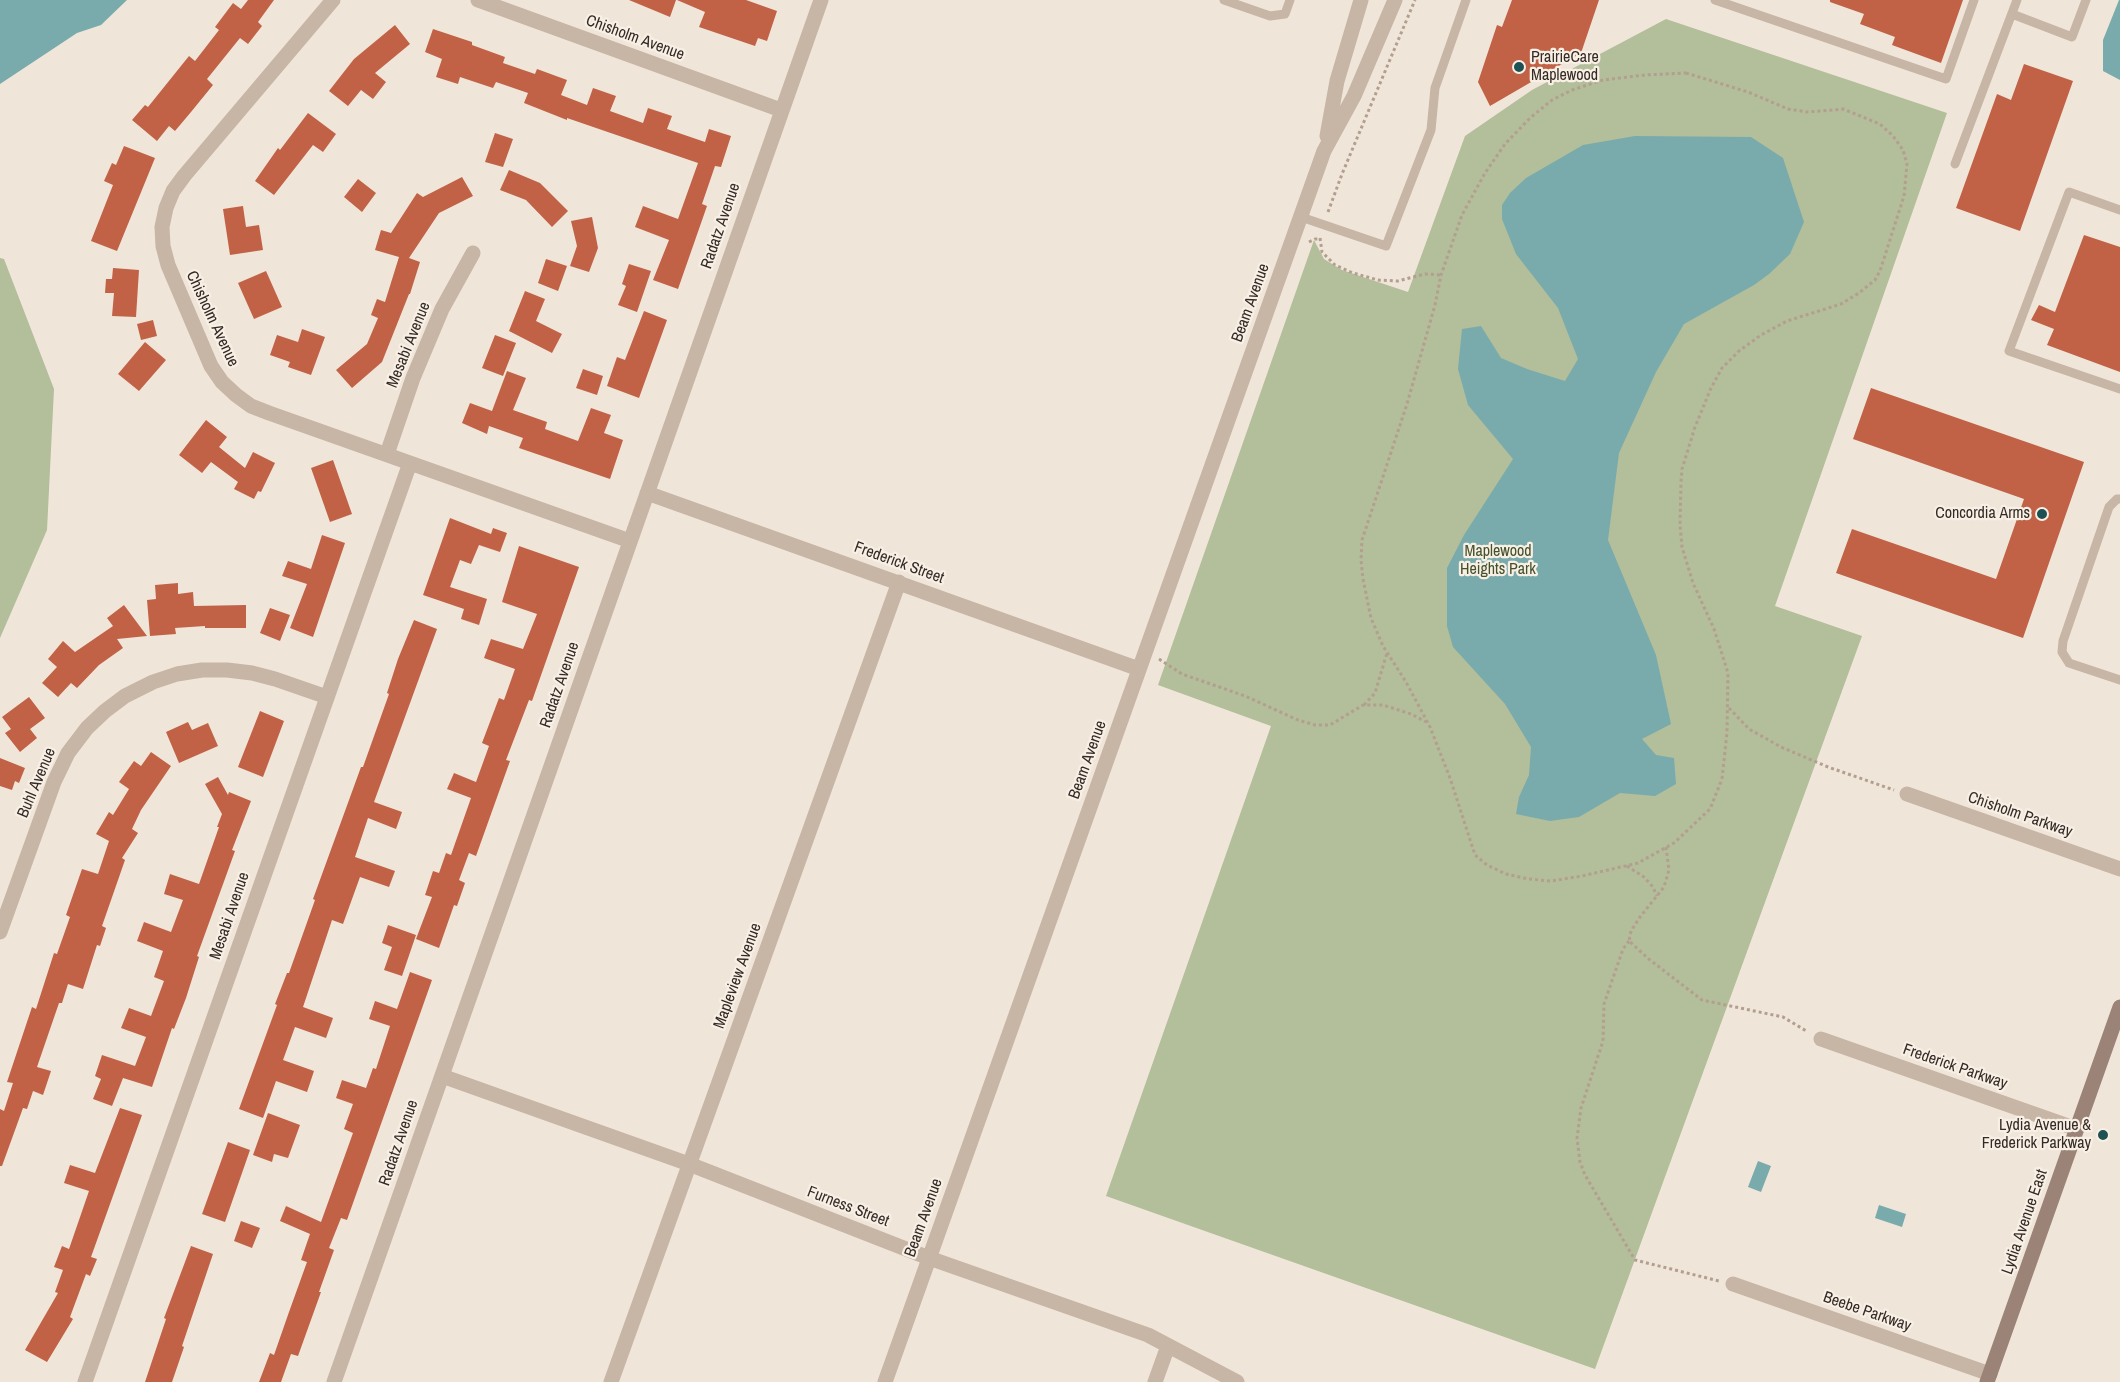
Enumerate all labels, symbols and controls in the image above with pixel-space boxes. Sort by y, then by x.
street label: Chisholm Avenue [583,11,687,65]
place label: PrairieCare Maplewood [1531,48,1599,86]
marker: PrairieCare Maplewood [1512,60,1526,74]
street label: Radatz Avenue [697,181,745,271]
street label: Beam Avenue [1228,261,1274,345]
street label: Chisholm Avenue [181,268,243,370]
street label: Mesabi Avenue [383,299,435,391]
place label: Concordia Arms [1935,504,2030,524]
marker: Concordia Arms [2035,507,2049,521]
street label: Frederick Street [852,538,946,588]
park label: Maplewood Heights Park [1460,542,1536,580]
street label: Radatz Avenue [536,640,584,730]
street label: Beam Avenue [1065,718,1111,802]
street label: Buhl Avenue [14,745,60,821]
street label: Chisholm Parkway [1965,788,2075,842]
street label: Mesabi Avenue [206,870,254,962]
street label: Mapleview Avenue [710,921,766,1031]
street label: Frederick Parkway [1900,1040,2010,1094]
street label: Radatz Avenue [375,1098,423,1188]
place label: Lydia Avenue & Frederick Parkway [1982,1116,2091,1154]
marker: Lydia Avenue & Frederick Parkway [2096,1128,2110,1142]
street label: Lydia Avenue East [1998,1167,2052,1277]
street label: Beam Avenue [901,1176,947,1260]
street label: Furness Street [804,1183,892,1231]
street label: Beebe Parkway [1820,1288,1914,1336]

